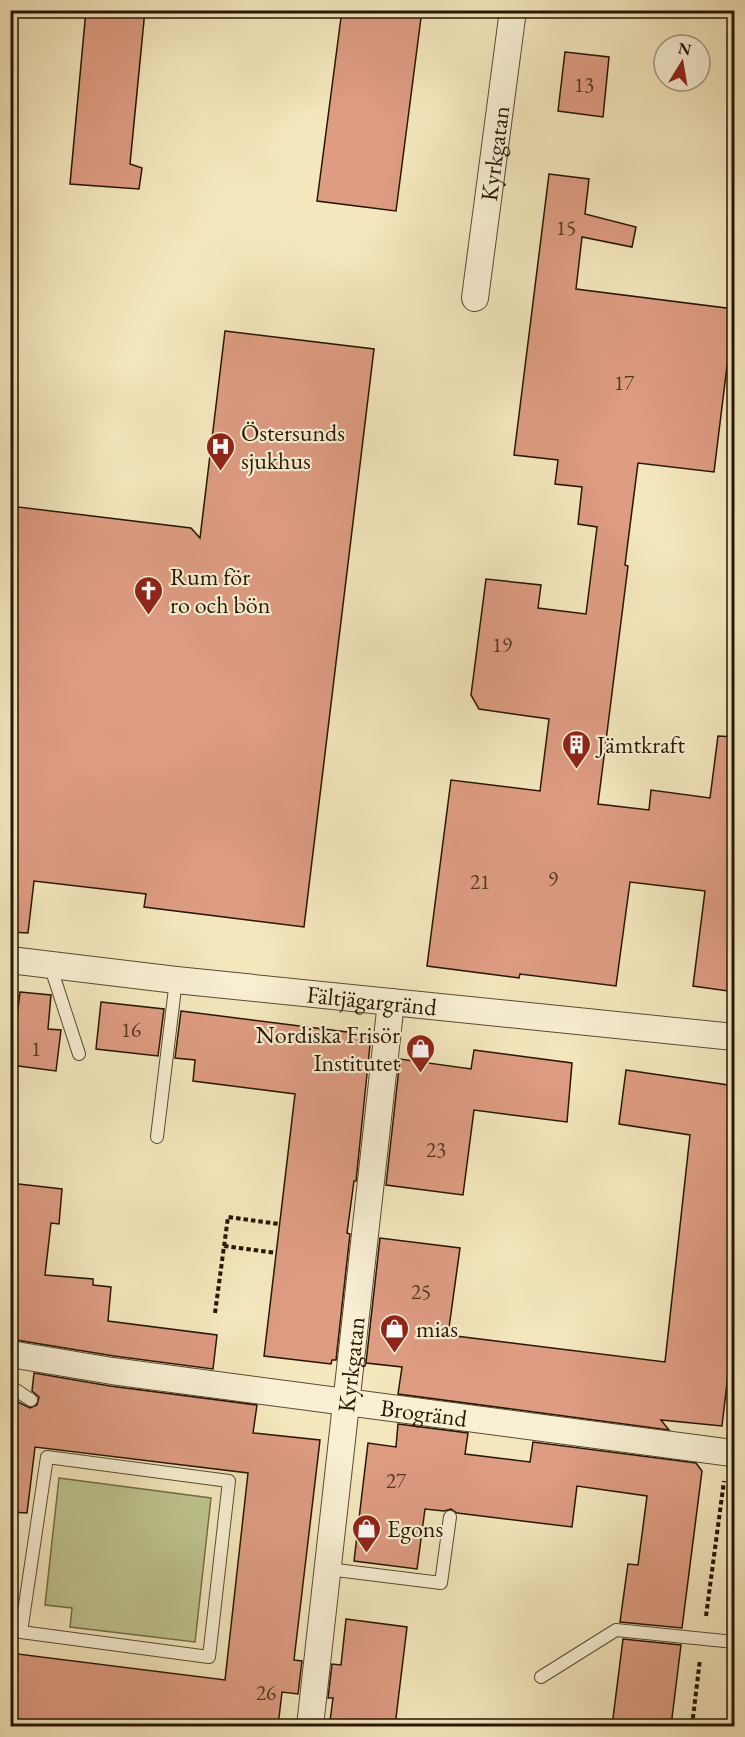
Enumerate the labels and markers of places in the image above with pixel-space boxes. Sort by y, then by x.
place label: Östersunds sjukhus [241,417,345,476]
hospital icon: Östersunds sjukhus [204,430,236,472]
place label: Rum för ro och bön [170,561,271,620]
church icon: Rum för ro och bön [133,574,165,616]
building icon: Jämtkraft [560,728,592,770]
place label: Jämtkraft [595,729,685,760]
place label: Nordiska Frisör Institutet [256,1019,400,1078]
shop icon: Nordiska Frisör Institutet [405,1032,437,1074]
shop icon: mias [379,1312,411,1354]
place label: mias [416,1313,458,1344]
shop icon: Egons [350,1512,382,1554]
place label: Egons [387,1513,443,1544]

